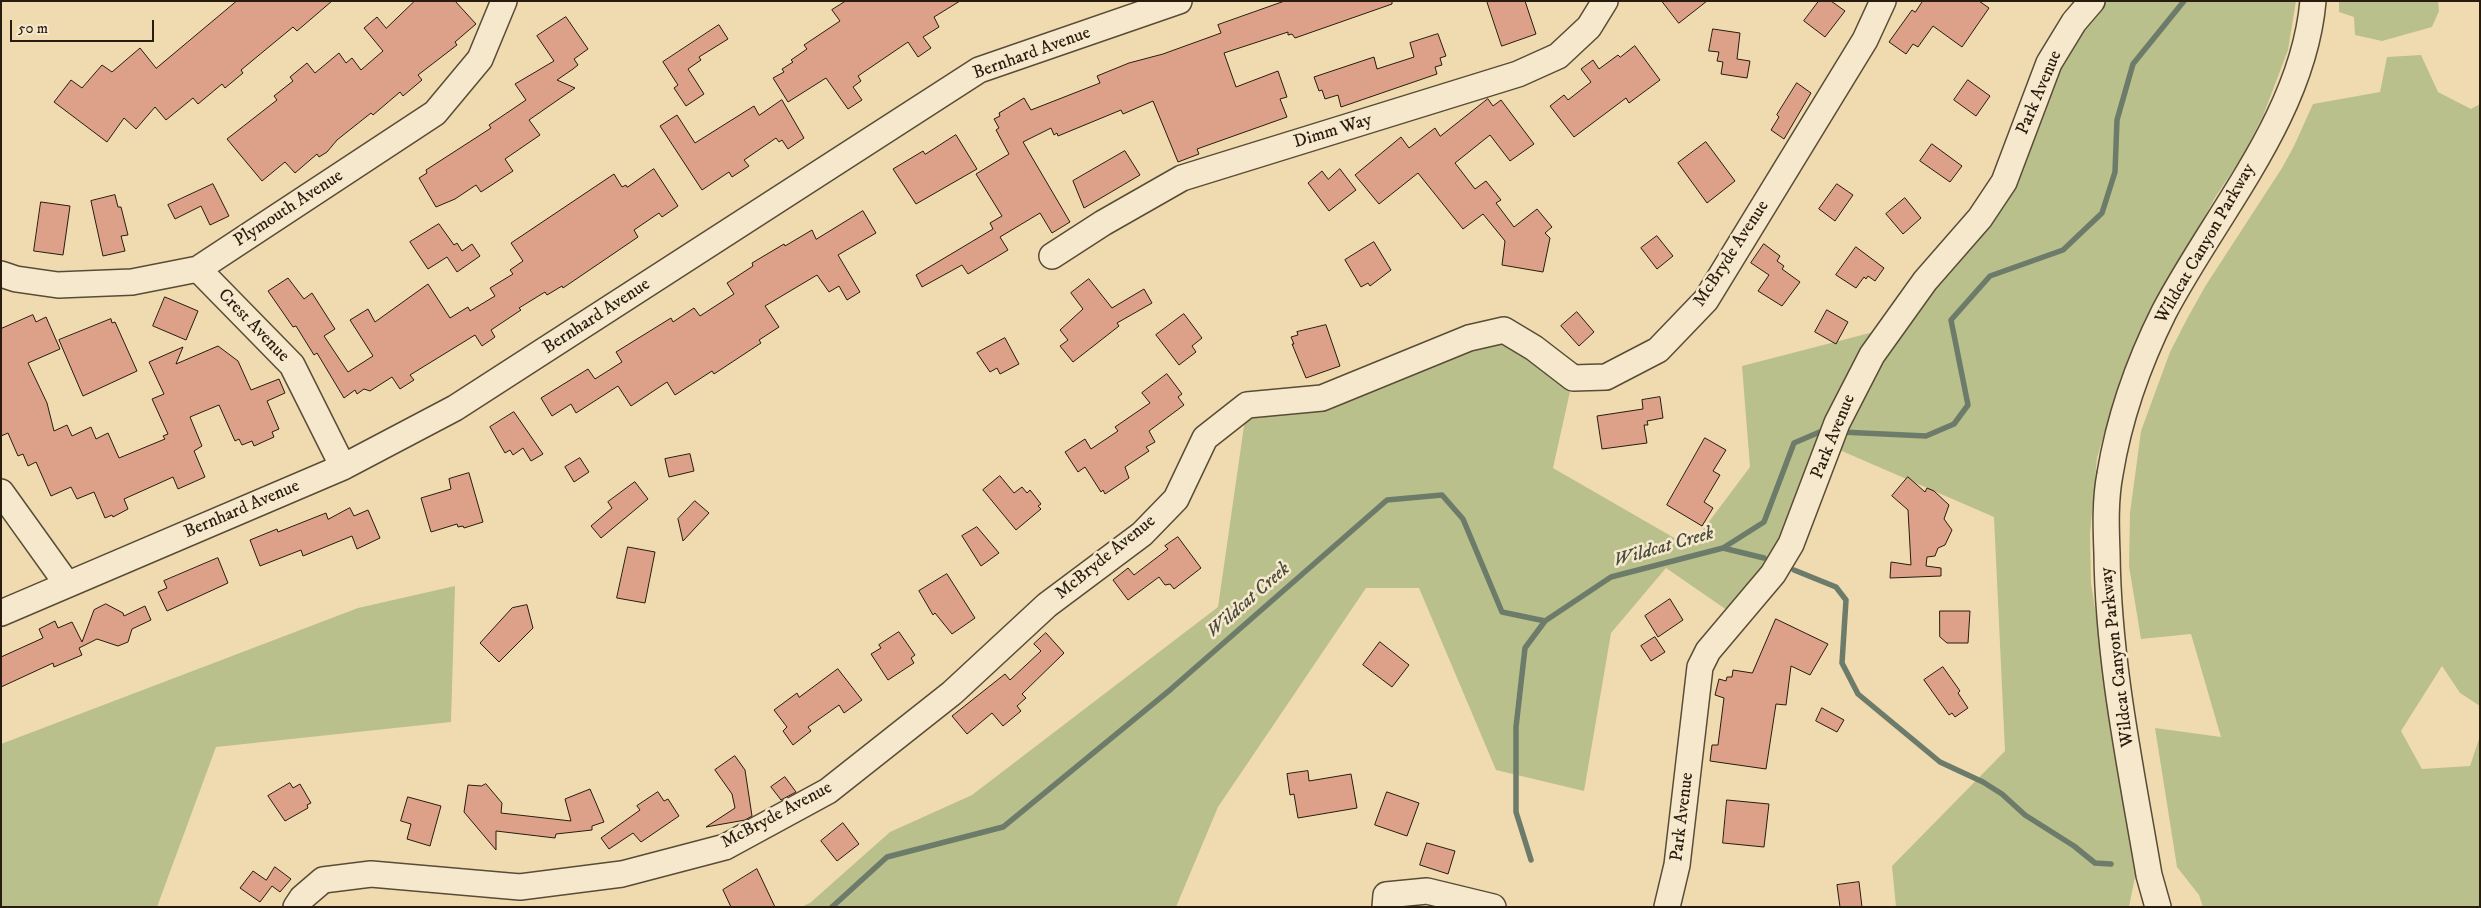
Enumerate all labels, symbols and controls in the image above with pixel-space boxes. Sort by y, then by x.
scale bar [12,10,156,42]
text: 50 m [18,19,48,38]
street label: Bernhard Avenue [970,23,1094,85]
street label: Park Avenue [2013,48,2067,138]
street label: Dimm Way [1291,110,1375,154]
street label: Wildcat Canyon Parkway [2151,160,2261,328]
street label: Plymouth Avenue [230,166,348,252]
street label: McBryde Avenue [1690,197,1774,311]
street label: Bernhard Avenue [539,274,655,360]
street label: Crest Avenue [213,285,293,367]
street label: Park Avenue [1807,392,1861,482]
street label: Bernhard Avenue [181,476,303,544]
street label: McBryde Avenue [1052,511,1160,605]
water label: Wildcat Creek [1611,523,1717,573]
water label: Wildcat Creek [1203,559,1295,643]
street label: Wildcat Canyon Parkway [2096,566,2140,748]
street label: Park Avenue [1667,771,1699,863]
street label: McBryde Avenue [718,778,836,854]

